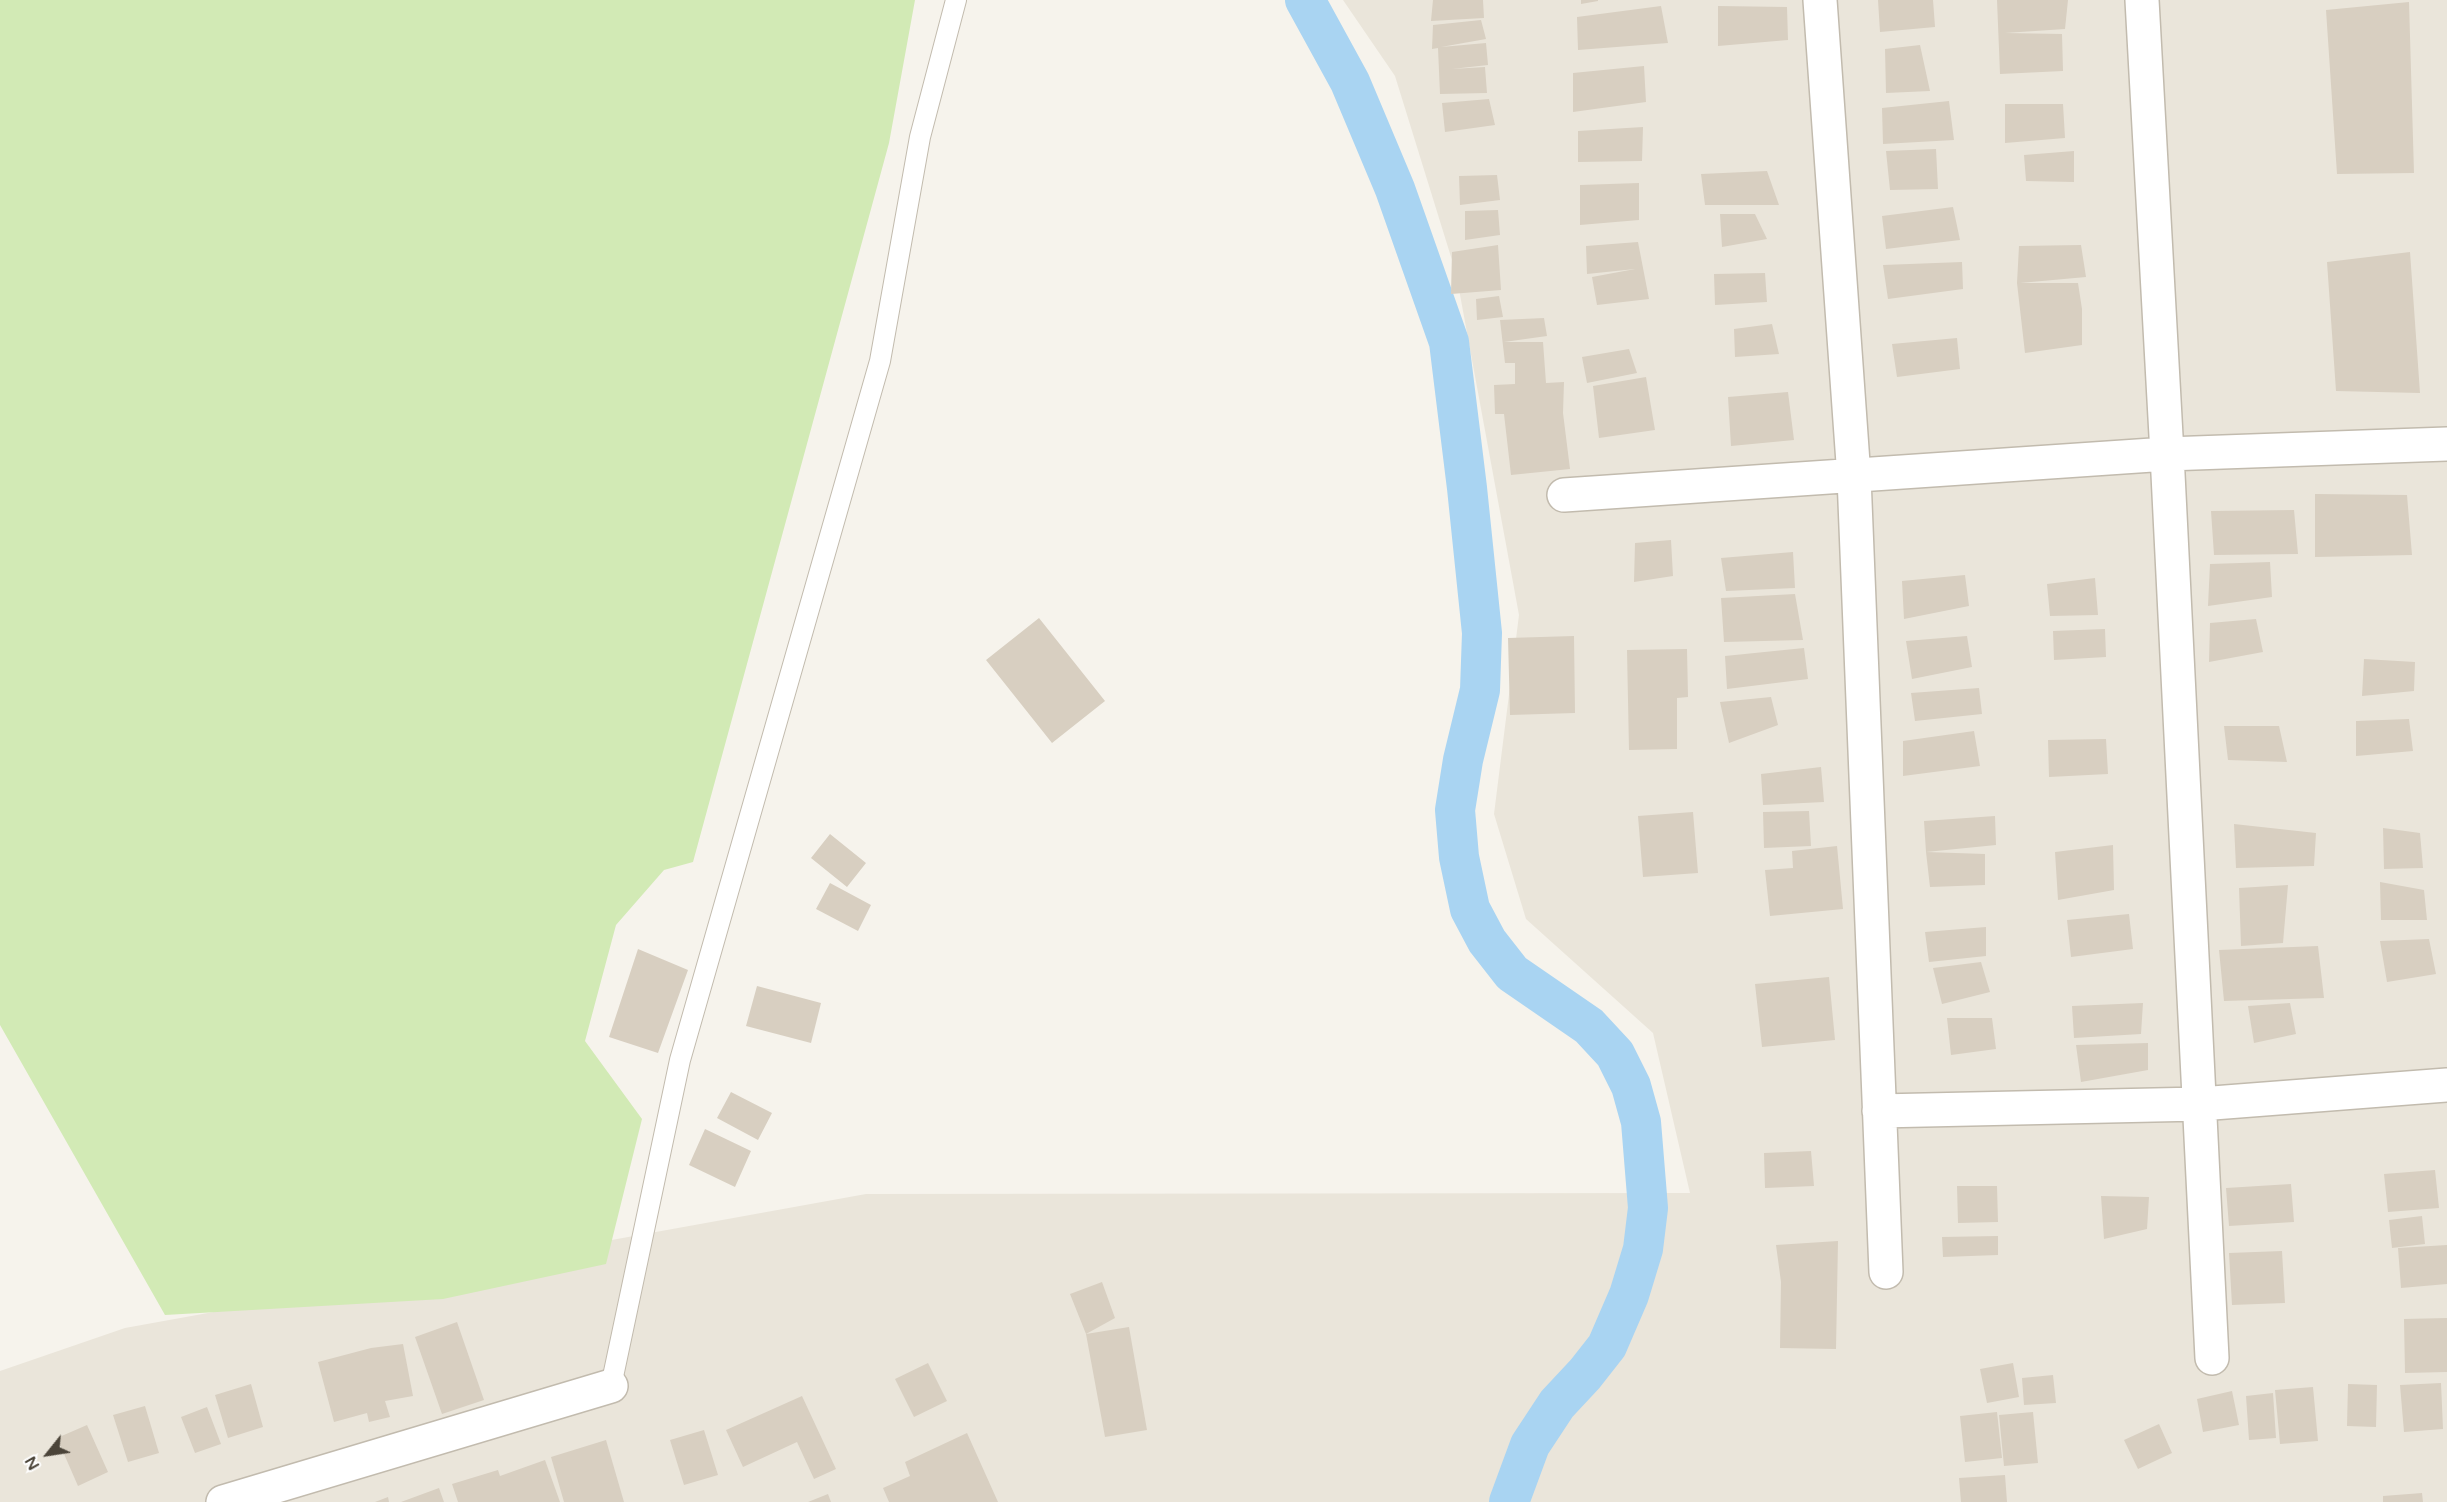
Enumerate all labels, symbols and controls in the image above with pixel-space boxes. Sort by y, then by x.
north arrow [18,1424,78,1484]
text: N [21,1452,44,1474]

